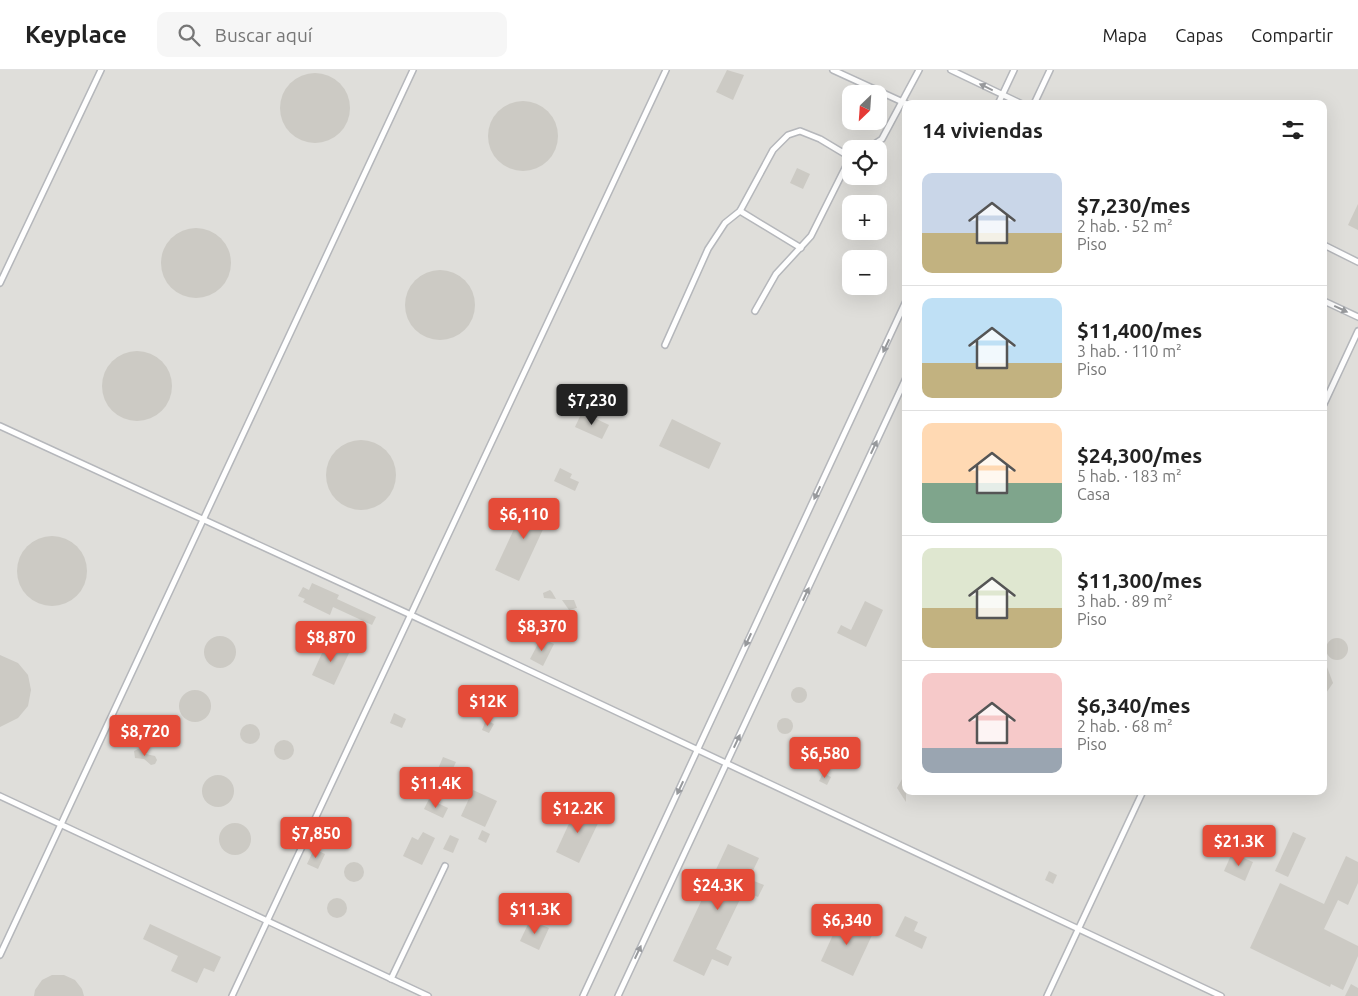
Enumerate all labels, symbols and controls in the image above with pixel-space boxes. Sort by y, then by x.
search box [157,12,507,57]
text: Keyplace [25,21,127,48]
icon: search [175,21,203,49]
text: Buscar aquí [215,24,312,46]
text: Mapa [1102,25,1147,45]
text: Capas [1175,25,1223,45]
text: Compartir [1251,25,1333,45]
one-way arrow [979,83,994,91]
north arrow [842,85,888,130]
map controls [842,85,887,295]
icon: filters [1279,116,1307,144]
text: 14 viviendas [922,118,1043,142]
button: locate [842,140,887,185]
icon: home [962,193,1022,253]
text: $7,230/mes [1077,193,1190,217]
button: + [842,195,887,240]
text: 2 hab. · 52 m² [1077,217,1173,235]
text: Piso [1077,235,1107,253]
button: − [842,250,887,295]
one-way arrow [1334,306,1348,314]
icon: home [962,318,1022,378]
text: $11,400/mes [1077,318,1202,342]
one-way arrow [881,339,889,353]
text: 3 hab. · 110 m² [1077,342,1182,360]
text: Piso [1077,360,1107,378]
pin: $7,230 [551,384,633,426]
text: $7,230 [567,391,617,409]
one-way arrow [871,440,879,454]
icon: home [962,443,1022,503]
text: $24,300/mes [1077,443,1202,467]
text: 5 hab. · 183 m² [1077,467,1182,485]
text: Casa [1077,485,1110,503]
one-way arrow [813,486,821,500]
pin: $6,110 [483,498,565,540]
text: $6,110 [499,505,549,523]
icon: home [962,568,1022,628]
text: $11,300/mes [1077,568,1202,592]
one-way arrow [802,587,810,601]
text: 3 hab. · 89 m² [1077,592,1173,610]
pin: $8,370 [501,610,583,652]
text: Piso [1077,610,1107,628]
text: $8,370 [517,617,567,635]
pin: $8,870 [290,620,372,663]
text: $8,870 [306,628,356,646]
one-way arrow [744,633,752,647]
pin: $12K [458,684,518,727]
text: $12K [469,692,507,710]
icon: home [962,693,1022,753]
text: $6,340/mes [1077,693,1190,717]
pin: $8,720 [104,714,186,757]
text: 2 hab. · 68 m² [1077,717,1173,735]
text: $8,720 [120,722,170,740]
one-way arrow [733,734,741,748]
text: Piso [1077,735,1107,753]
pin: $6,580 [784,736,866,779]
text: $6,580 [800,744,850,762]
pin: $11.4K [395,766,477,809]
text: $11.4K [411,774,461,792]
one-way arrow [676,781,684,795]
pin: $12.2K [537,792,619,834]
text: $12.2K [553,799,603,817]
pin: $7,850 [275,816,357,859]
text: $7,850 [291,824,341,842]
pin: $21.3K [1198,824,1280,867]
text: $21.3K [1214,832,1264,850]
pin: $24.3K [677,868,759,911]
text: $24.3K [693,876,743,894]
pin: $11.3K [494,892,576,935]
text: $11.3K [510,900,560,918]
pin: $6,340 [806,904,888,946]
text: $6,340 [822,911,872,929]
one-way arrow [635,945,643,959]

